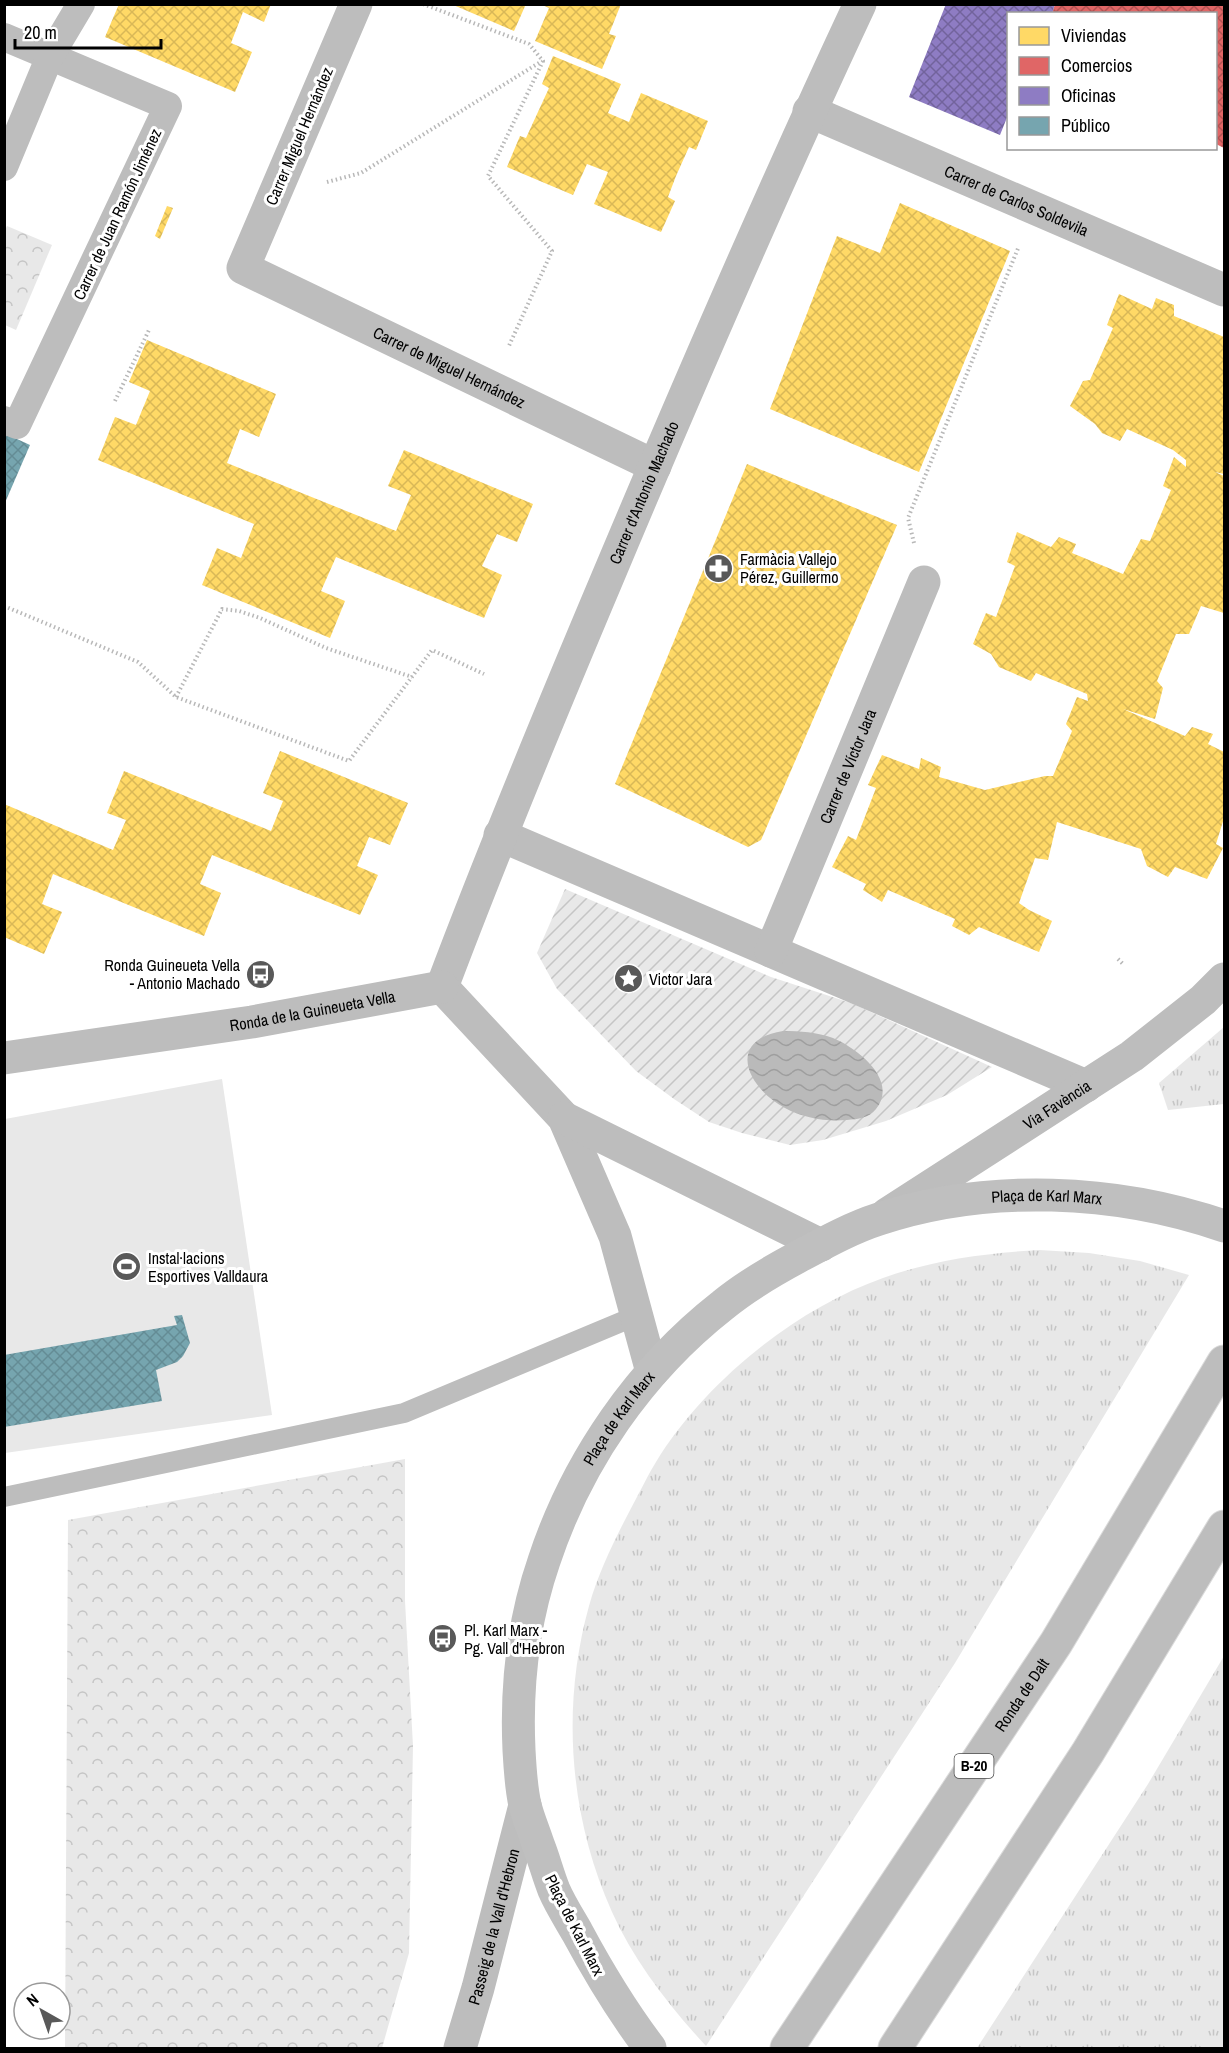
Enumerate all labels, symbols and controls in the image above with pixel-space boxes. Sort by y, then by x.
scale bar [15,12,160,50]
legend [1007,12,1217,150]
text: 20 m [24,20,57,45]
text: Viviendas [1061,23,1126,48]
text: Comercios [1061,53,1132,78]
street label: Carrer Miguel Hernández [260,63,338,208]
text: Oficinas [1061,83,1116,108]
text: Público [1061,113,1110,138]
street label: Carrer de Juan Ramón Jiménez [68,124,167,303]
street label: Carrer de Carlos Soldevila [941,160,1093,242]
street label: Carrer de Miguel Hernández [370,321,529,413]
street label: Carrer d'Antonio Machado [603,418,684,568]
place label: Farmàcia Vallejo Pérez, Guillermo [740,548,838,588]
pharmacy icon: Farmàcia Vallejo Pérez, Guillermo [703,552,735,584]
street label: Carrer de Víctor Jara [814,705,881,827]
place label: Ronda Guineueta Vella - Antonio Machado [104,954,241,994]
bus stop icon: Ronda Guineueta Vella - Antonio Machado [245,958,277,990]
place icon: Victor Jara [612,963,644,995]
place label: Victor Jara [649,968,713,990]
street label: Ronda de la Guineueta Vella [228,985,398,1036]
street label: Via Favència [1019,1074,1095,1134]
street label: Plaça de Karl Marx [991,1184,1104,1210]
place label: Instal·lacions Esportives Valldaura [148,1247,269,1287]
sports icon: Instal·lacions Esportives Valldaura [111,1251,143,1283]
street label: Plaça de Karl Marx [578,1366,660,1469]
place label: Pl. Karl Marx - Pg. Vall d'Hebron [464,1619,565,1659]
bus stop icon: Pl. Karl Marx - Pg. Vall d'Hebron [427,1623,459,1655]
street label: Ronda de Dalt [989,1653,1054,1736]
road number: B-20 [954,1754,994,1778]
street label: Passeig de la Vall d'Hebron [463,1846,524,2007]
street label: Plaça de Karl Marx [540,1871,610,1980]
north arrow [12,1981,72,2041]
text: N [22,1988,43,2011]

